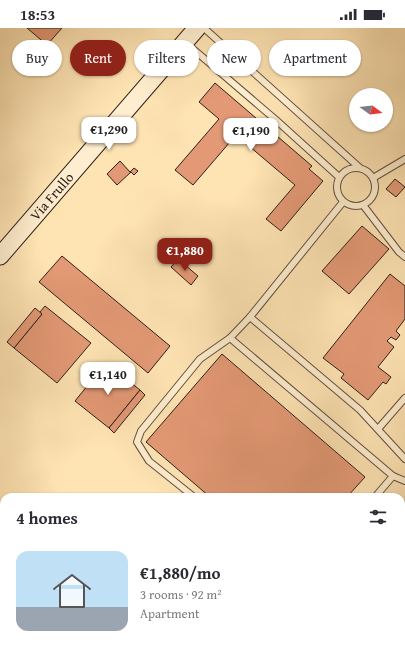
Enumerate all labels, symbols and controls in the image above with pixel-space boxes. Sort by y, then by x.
text: 18:53 [20,4,55,25]
chip: Buy [12,40,62,76]
chip: Rent [70,40,126,76]
chip: Filters [134,40,199,76]
chip: New [207,40,261,76]
chip: Apartment [269,40,361,76]
north arrow [349,88,393,132]
map controls [349,88,393,132]
pin: €1,290 [76,117,142,151]
pin: €1,190 [218,118,284,152]
text: €1,290 [90,120,128,139]
text: €1,190 [232,121,270,140]
street label: Via Frullo [25,168,78,225]
pin: €1,880 [152,238,218,272]
text: €1,880 [166,241,204,260]
pin: €1,140 [75,362,141,396]
text: €1,140 [89,365,127,384]
text: 4 homes [16,505,78,530]
icon: filters [367,506,389,528]
text: €1,880/mo [140,560,221,585]
icon: home [48,567,96,615]
text: 3 rooms · 92 m² [140,585,222,604]
text: Apartment [140,604,200,623]

